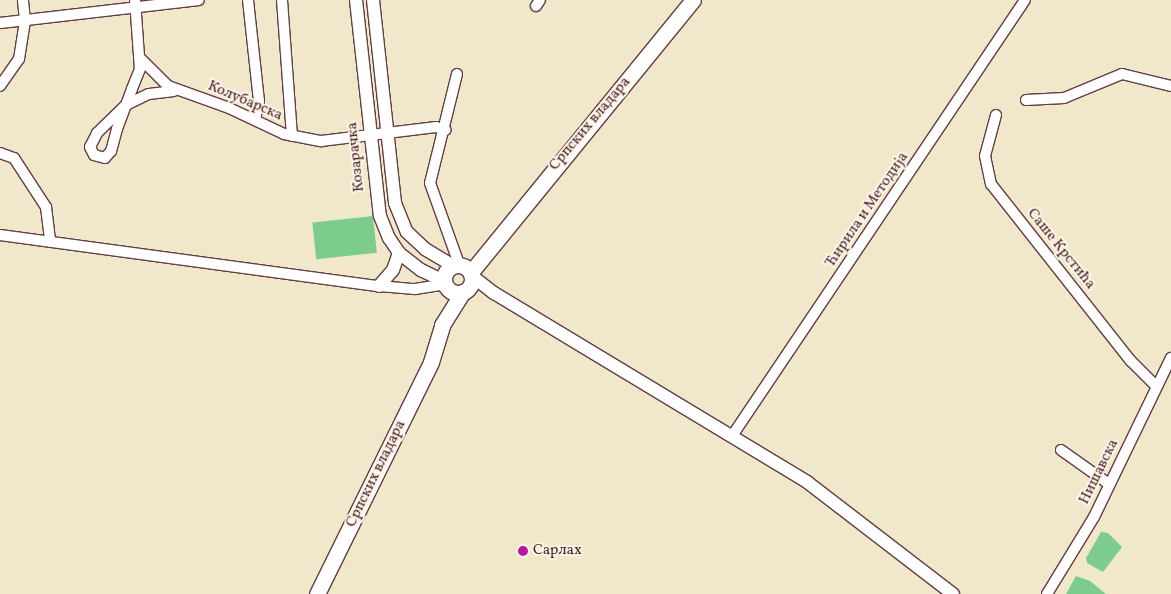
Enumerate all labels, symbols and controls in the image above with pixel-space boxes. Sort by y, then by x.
street label: Српских владара [546,74,634,174]
street label: Колубарска [205,77,285,125]
street label: Козарачка [343,121,369,193]
street label: Ћирила и Методија [822,149,912,271]
street label: Саше Крстића [1023,205,1099,293]
street label: Српских владара [342,418,410,530]
street label: Нишавска [1076,437,1122,507]
place label: Сарлах [533,542,582,560]
marker: Сарлах [517,545,529,557]

